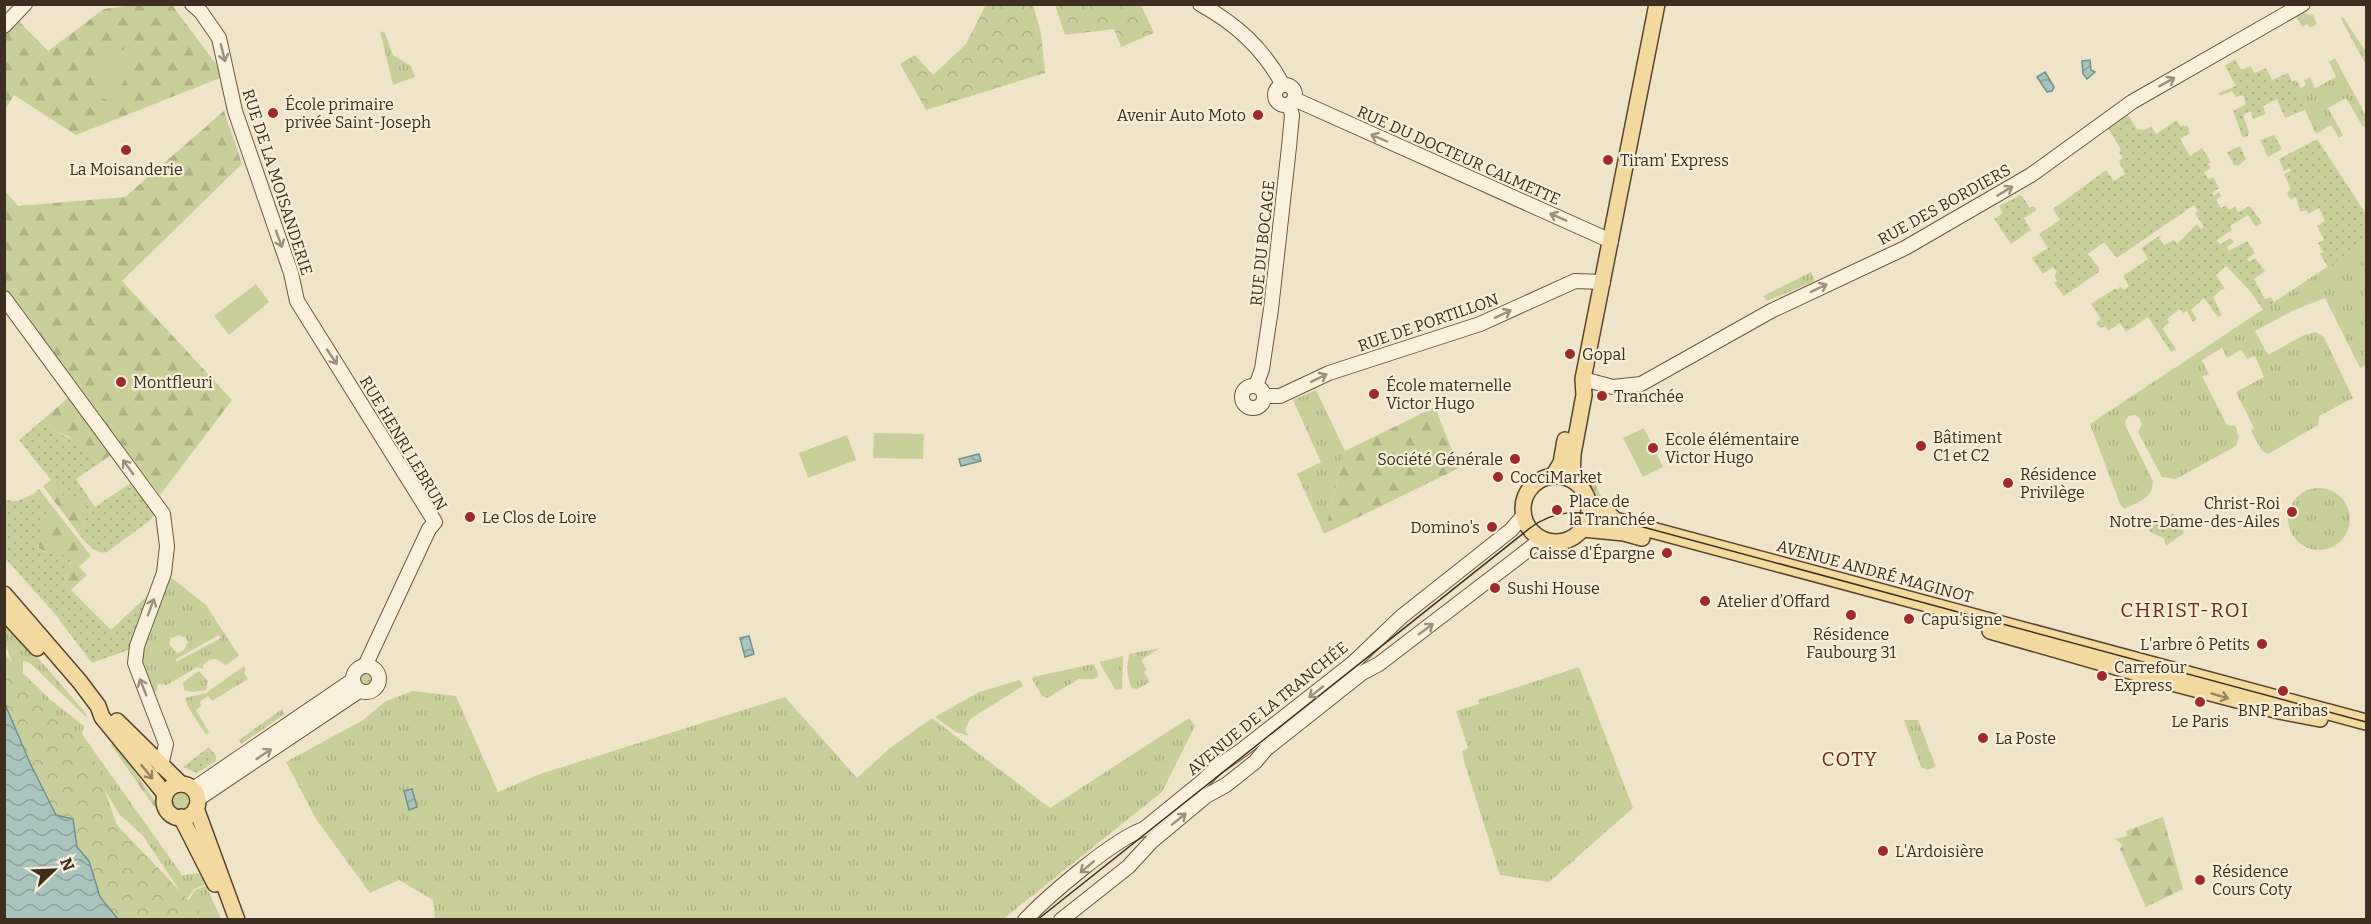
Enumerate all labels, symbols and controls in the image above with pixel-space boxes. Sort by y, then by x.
one-way arrow [217,43,229,62]
one-way arrow [2158,76,2175,88]
street label: RUE DE LA MOISANDERIE [238,87,317,278]
place label: École primaire privée Saint-Joseph [285,94,431,132]
street label: RUE DU DOCTEUR CALMETTE [1354,102,1564,209]
marker: École primaire privée Saint-Joseph [266,106,280,120]
place label: Avenir Auto Moto [1117,106,1246,125]
marker: Avenir Auto Moto [1251,108,1265,122]
one-way arrow [1371,132,1389,143]
marker: La Moisanderie [119,143,133,157]
place label: Tiram' Express [1620,151,1729,170]
marker: Tiram' Express [1601,153,1615,167]
place label: La Moisanderie [69,160,183,179]
street label: RUE DES BORDIERS [1874,160,2014,249]
street label: RUE DU BOCAGE [1246,179,1279,307]
one-way arrow [1996,184,2013,196]
one-way arrow [1549,211,1567,222]
one-way arrow [275,229,286,248]
one-way arrow [1810,281,1828,293]
street label: RUE DE PORTILLON [1355,289,1501,355]
one-way arrow [1493,308,1511,320]
place label: Gopal [1582,345,1626,364]
marker: Gopal [1563,347,1577,361]
one-way arrow [326,348,338,364]
one-way arrow [1309,371,1327,383]
place label: Montfleuri [133,373,213,392]
street label: RUE HENRI LEBRUN [356,373,451,514]
marker: Montfleuri [114,375,128,389]
place label: École maternelle Victor Hugo [1386,375,1511,413]
marker: École maternelle Victor Hugo [1367,387,1381,401]
place label: Tranchée [1614,387,1684,406]
marker: Tranchée [1595,389,1609,403]
place label: Bâtiment C1 et C2 [1933,428,2002,465]
place label: Ecole élémentaire Victor Hugo [1665,430,1799,467]
marker: Bâtiment C1 et C2 [1914,439,1928,453]
marker: Ecole élémentaire Victor Hugo [1646,441,1660,455]
place label: Société Générale [1377,450,1503,469]
marker: Société Générale [1508,452,1522,466]
one-way arrow [122,460,134,476]
place label: Résidence Privilège [2020,465,2096,502]
place label: CocciMarket [1510,468,1603,487]
marker: CocciMarket [1491,470,1505,484]
marker: Résidence Privilège [2001,476,2015,490]
place label: Place de la Tranchée [1569,492,1655,529]
place label: Christ-Roi Notre-Dame-des-Ailes [2109,494,2280,531]
marker: Place de la Tranchée [1550,503,1564,517]
marker: Christ-Roi Notre-Dame-des-Ailes [2285,505,2299,519]
place label: Le Clos de Loire [482,508,597,527]
marker: Le Clos de Loire [463,510,477,524]
place label: Domino's [1410,518,1480,537]
marker: Domino's [1485,520,1499,534]
street label: AVENUE ANDRÉ MAGINOT [1775,535,1975,607]
place label: Caisse d'Épargne [1529,543,1655,563]
marker: Caisse d'Épargne [1660,546,1674,560]
place label: Sushi House [1507,579,1600,598]
marker: Sushi House [1488,581,1502,595]
place label: Atelier d’Offard [1717,592,1830,611]
marker: Atelier d’Offard [1698,594,1712,608]
one-way arrow [147,598,158,617]
district label: CHRIST-ROI [2120,598,2250,622]
marker: Résidence Faubourg 31 [1844,608,1858,622]
place label: Capu'signe [1921,610,2002,629]
marker: Capu'signe [1902,612,1916,626]
one-way arrow [1417,623,1433,636]
place label: Résidence Faubourg 31 [1806,625,1897,662]
place label: L'arbre ô Petits [2140,635,2250,654]
street label: AVENUE DE LA TRANCHÉE [1182,637,1352,779]
marker: L'arbre ô Petits [2255,637,2269,651]
place label: Carrefour Express [2114,658,2187,695]
marker: Carrefour Express [2095,669,2109,683]
one-way arrow [137,678,148,697]
marker: BNP Paribas [2276,684,2290,698]
one-way arrow [1308,685,1324,698]
one-way arrow [2210,691,2229,702]
marker: Le Paris [2193,695,2207,709]
place label: BNP Paribas [2238,701,2328,720]
place label: Le Paris [2171,712,2229,731]
place label: La Poste [1995,729,2056,748]
marker: La Poste [1976,731,1990,745]
district label: COTY [1822,747,1878,771]
one-way arrow [255,748,272,760]
one-way arrow [140,764,153,780]
one-way arrow [1171,812,1187,825]
north arrow [24,840,84,900]
place label: L'Ardoisière [1895,842,1984,861]
marker: L'Ardoisière [1876,844,1890,858]
text: N [56,855,79,874]
one-way arrow [1079,860,1095,873]
place label: Résidence Cours Coty [2212,862,2292,899]
marker: Résidence Cours Coty [2193,873,2207,887]

